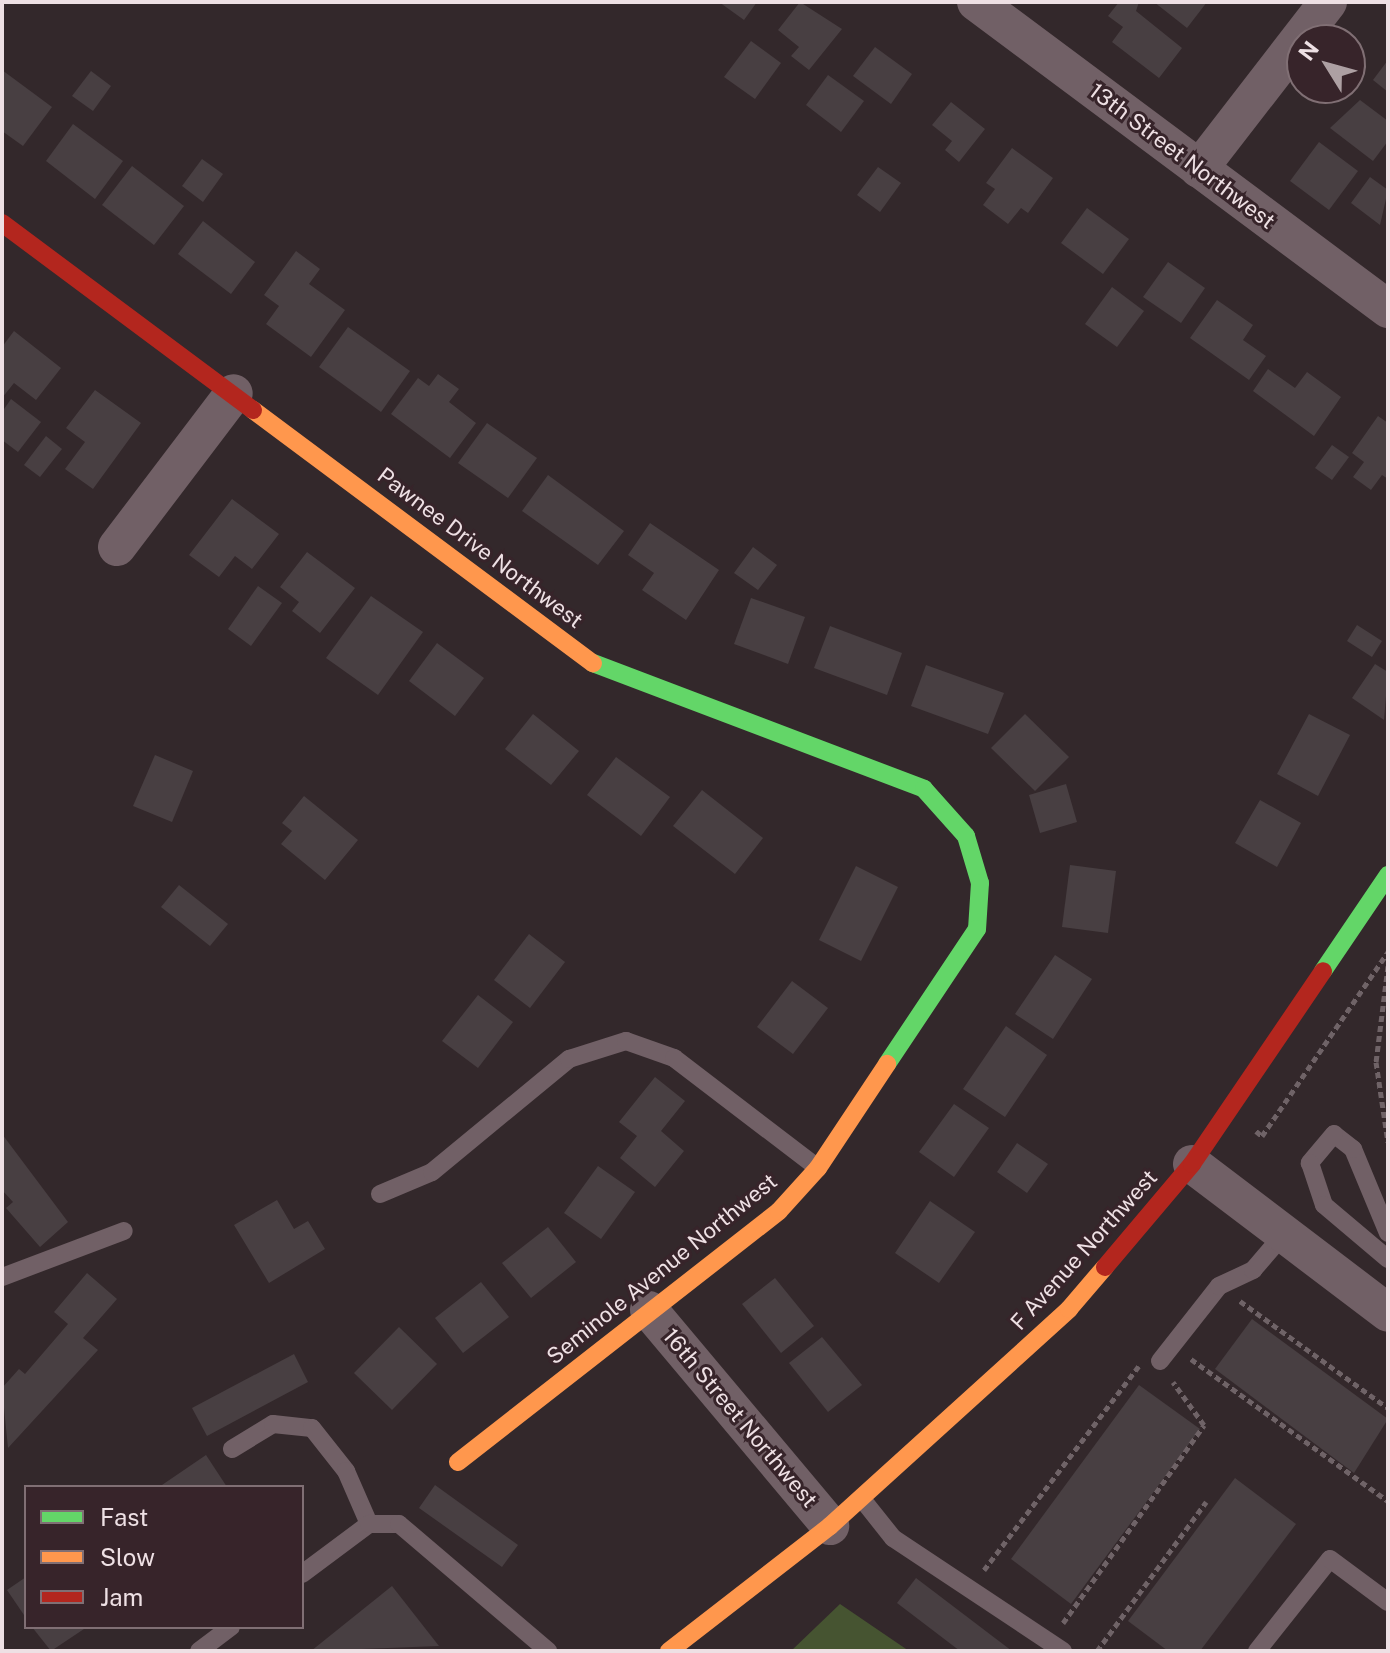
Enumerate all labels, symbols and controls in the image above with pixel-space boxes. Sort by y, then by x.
north arrow [1286,24,1366,104]
text: N [1293,36,1324,65]
street label: 13th Street Northwest [1084,78,1280,234]
street label: Pawnee Drive Northwest [372,462,588,634]
street label: F Avenue Northwest [1005,1165,1163,1335]
street label: Seminole Avenue Northwest [542,1168,782,1370]
street label: 16th Street Northwest [657,1323,823,1513]
legend [24,1485,304,1629]
text: Fast [100,1503,148,1531]
text: Slow [100,1543,155,1571]
text: Jam [100,1583,143,1611]

